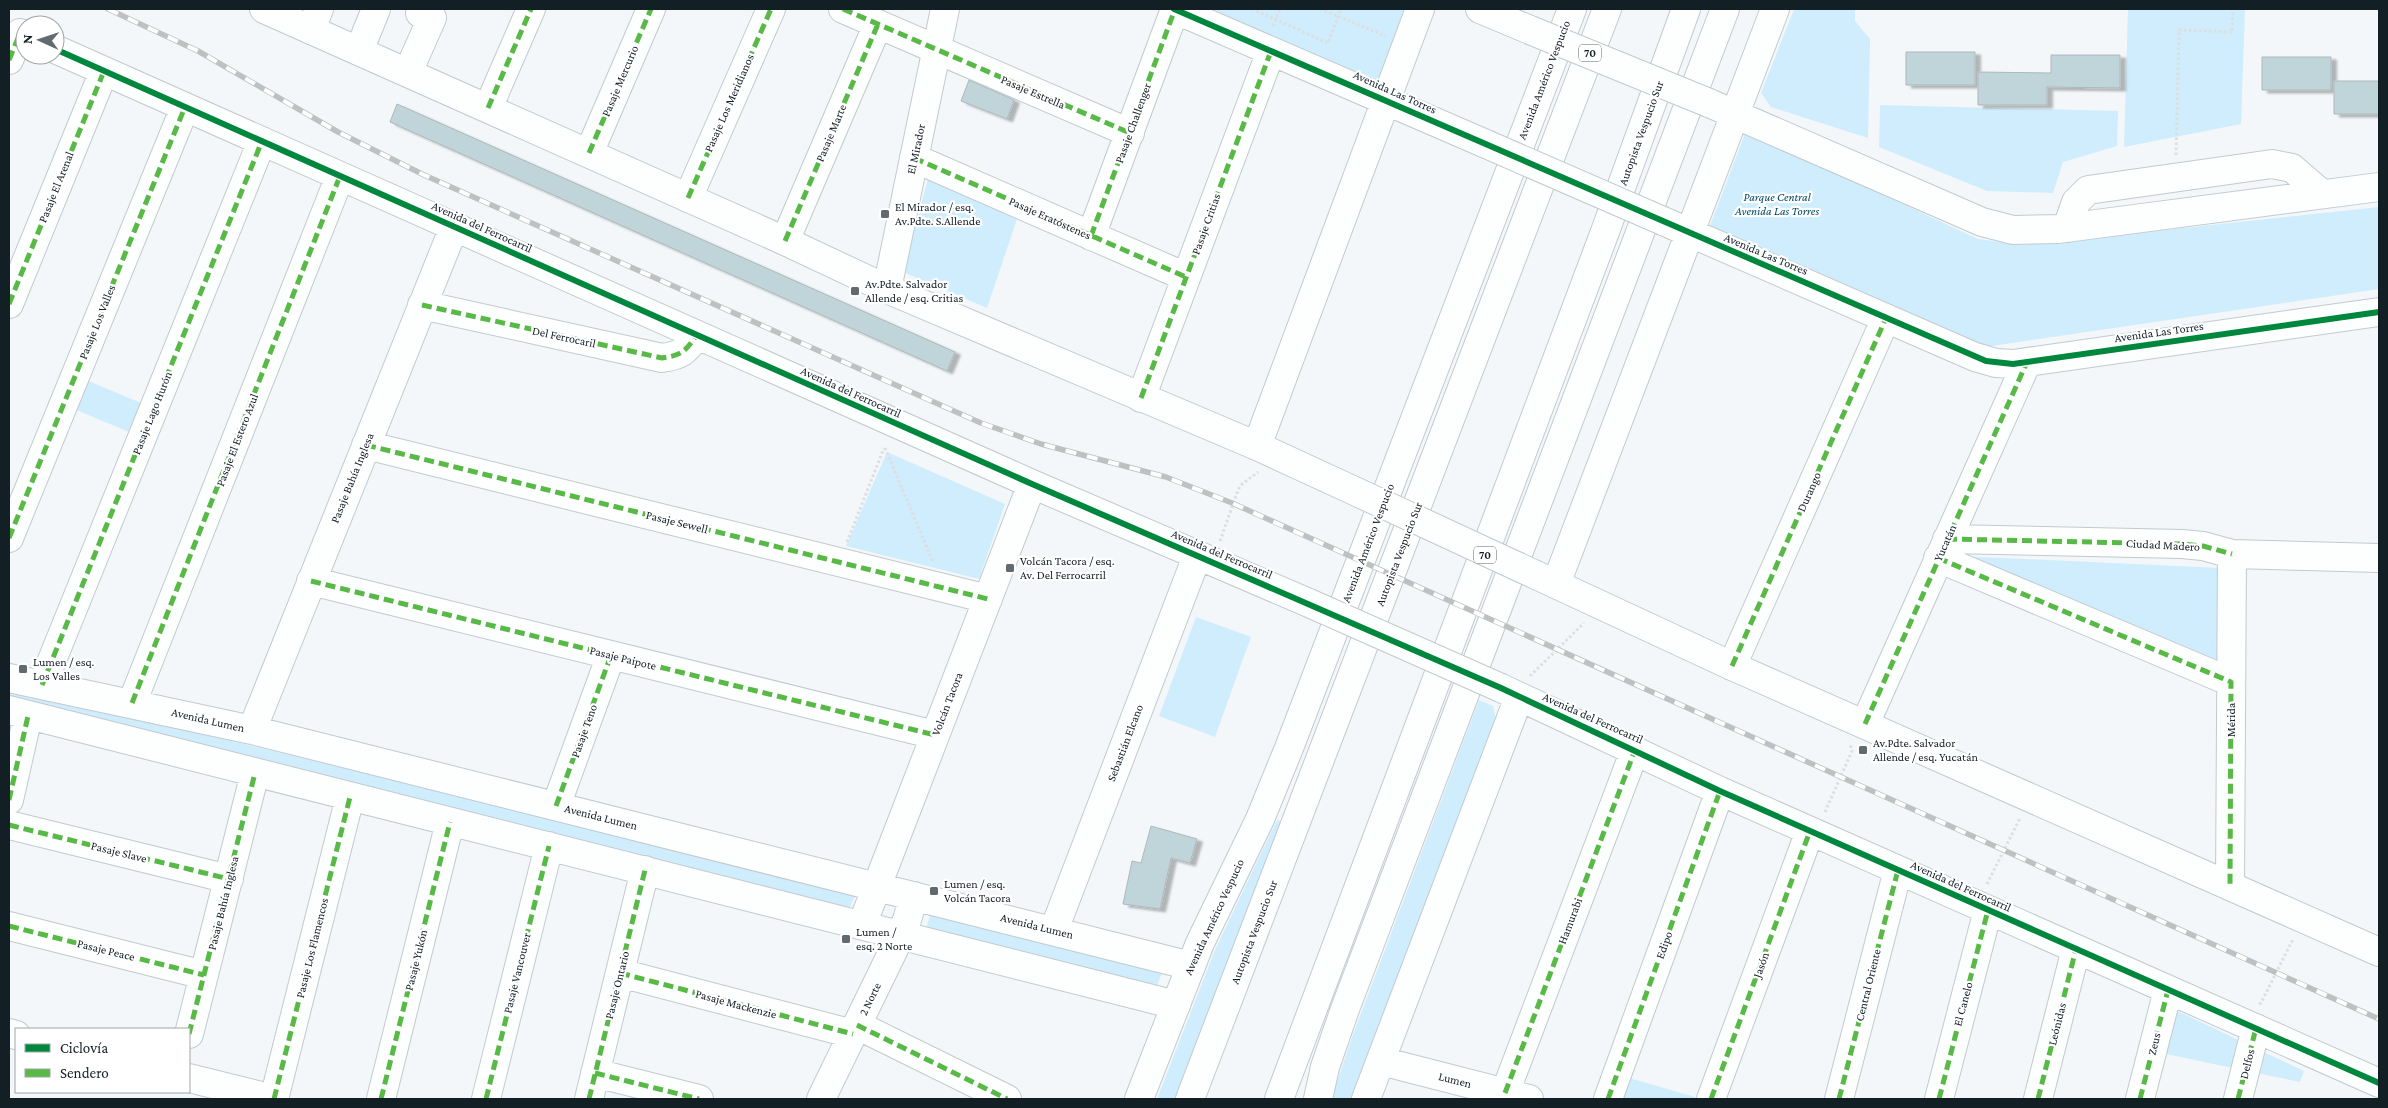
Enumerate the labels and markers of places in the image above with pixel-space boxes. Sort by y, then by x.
place label: El Mirador / esq. Av.Pdte. S.Allende [895,200,980,228]
marker: El Mirador / esq. Av.Pdte. S.Allende [879,208,891,220]
place label: Av.Pdte. Salvador Allende / esq. Critias [865,277,963,305]
marker: Av.Pdte. Salvador Allende / esq. Critias [849,285,861,297]
place label: Volcán Tacora / esq. Av. Del Ferrocarril [1020,554,1115,582]
marker: Volcán Tacora / esq. Av. Del Ferrocarril [1004,562,1016,574]
place label: Lumen / esq. Los Valles [33,655,94,683]
marker: Lumen / esq. Los Valles [17,663,29,675]
place label: Av.Pdte. Salvador Allende / esq. Yucatán [1873,736,1978,764]
marker: Av.Pdte. Salvador Allende / esq. Yucatán [1857,744,1869,756]
place label: Lumen / esq. Volcán Tacora [944,877,1011,905]
marker: Lumen / esq. Volcán Tacora [928,885,940,897]
place label: Lumen / esq. 2 Norte [856,925,912,953]
marker: Lumen / esq. 2 Norte [840,933,852,945]

